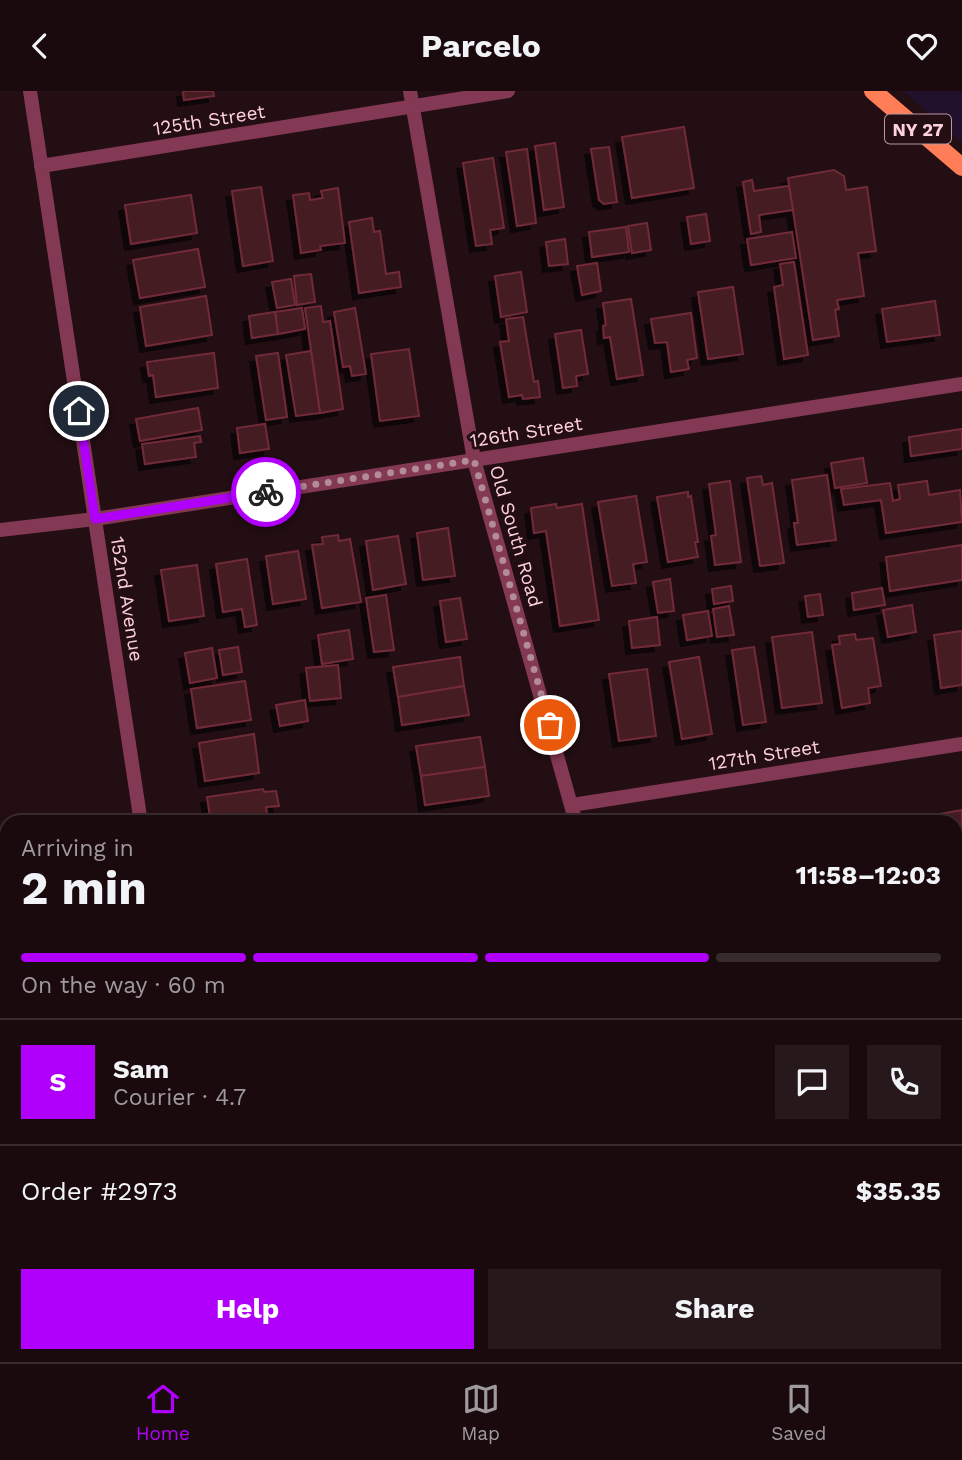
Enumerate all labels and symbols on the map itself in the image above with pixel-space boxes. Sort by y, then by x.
street label: 125th Street [151,100,267,140]
road number: NY 27 [885,115,951,143]
pin [49,381,109,441]
street label: 126th Street [468,412,584,452]
courier [231,457,301,527]
street label: Old South Road [485,463,547,609]
street label: 152nd Avenue [106,535,148,663]
pin [520,695,580,755]
street label: 127th Street [707,735,821,775]

